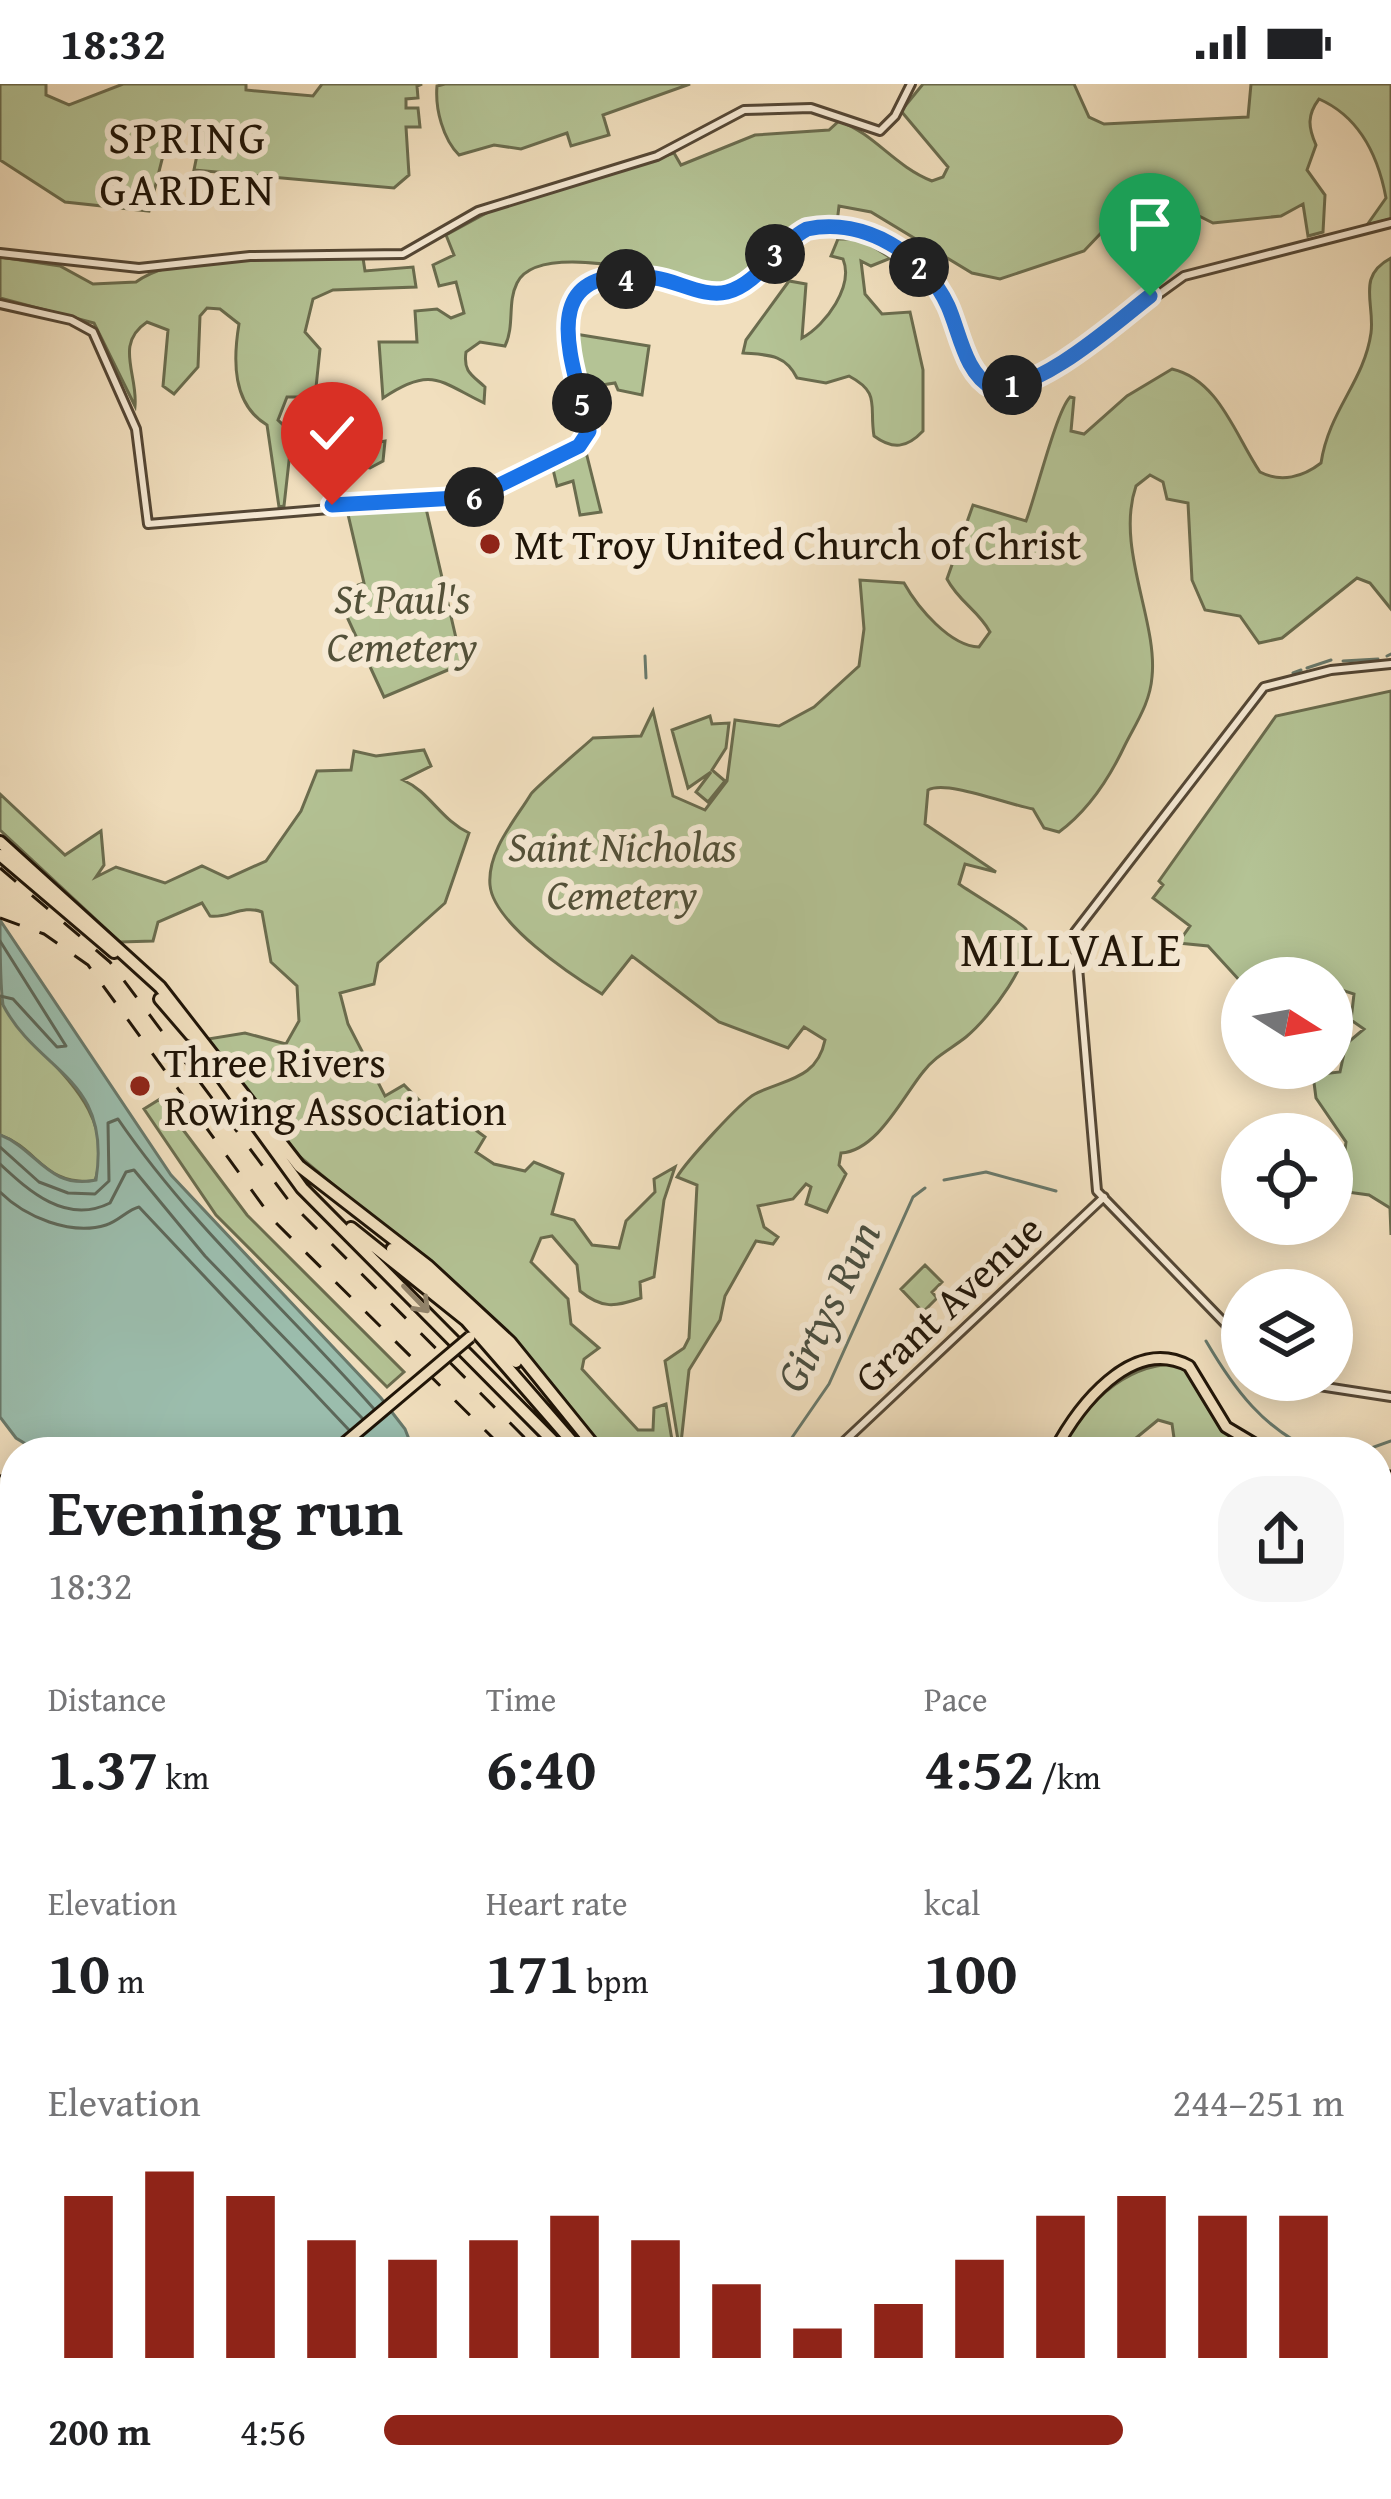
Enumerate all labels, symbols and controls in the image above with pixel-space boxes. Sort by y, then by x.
text: 18:32 [60,10,166,75]
district label: SPRING GARDEN [99,104,277,221]
pin [1099,173,1201,296]
icon: arrive [1117,191,1183,257]
pin: 3 [745,224,805,284]
text: 3 [766,230,784,278]
pin: 2 [889,237,949,297]
text: 2 [910,243,928,291]
pin: 4 [596,249,656,309]
text: 4 [617,255,635,303]
pin: 1 [982,355,1042,415]
text: 1 [1003,361,1021,409]
pin: 5 [552,373,612,433]
text: 5 [573,379,591,427]
pin [281,382,383,505]
icon: check [299,400,365,466]
pin: 6 [444,467,504,527]
text: 6 [465,473,483,521]
place label: Mt Troy United Church of Christ [514,513,1082,574]
marker: Mt Troy United Church of Christ [477,531,503,557]
park label: St Paul's Cemetery [327,567,477,676]
park label: Saint Nicholas Cemetery [508,815,736,924]
district label: MILLVALE [960,913,1184,984]
north arrow [1221,957,1353,1089]
map controls [1221,957,1353,1401]
place label: Three Rivers Rowing Association [164,1031,507,1140]
marker: Three Rivers Rowing Association [127,1073,153,1099]
button: locate [1221,1113,1353,1245]
street label: Grant Avenue [840,1199,1056,1406]
water label: Girtys Run [757,1210,896,1402]
button: layers [1221,1269,1353,1401]
one-way arrow [401,1284,429,1313]
text: Evening run [48,1462,403,1559]
button: share [1218,1476,1344,1602]
text: 18:32 [48,1556,133,1613]
text: Distance [48,1675,166,1723]
text: Time [486,1675,556,1723]
text: Pace [924,1675,987,1723]
text: 1.37 [48,1723,158,1811]
text: 6:40 [486,1723,596,1811]
text: 4:52 [924,1723,1034,1811]
text: km [158,1753,209,1801]
text: /km [1034,1753,1101,1801]
text: Elevation [48,1879,177,1927]
text: Heart rate [486,1879,628,1927]
text: kcal [924,1879,980,1927]
text: 10 [48,1927,110,2015]
text: 171 [486,1927,579,2015]
text: 100 [924,1927,1017,2015]
text: m [110,1957,144,2005]
text: bpm [579,1957,648,2005]
text: Elevation [48,2073,201,2130]
text: 244–251 m [1172,2073,1344,2130]
text: 200 m [48,2402,151,2459]
text: 4:56 [240,2402,306,2459]

